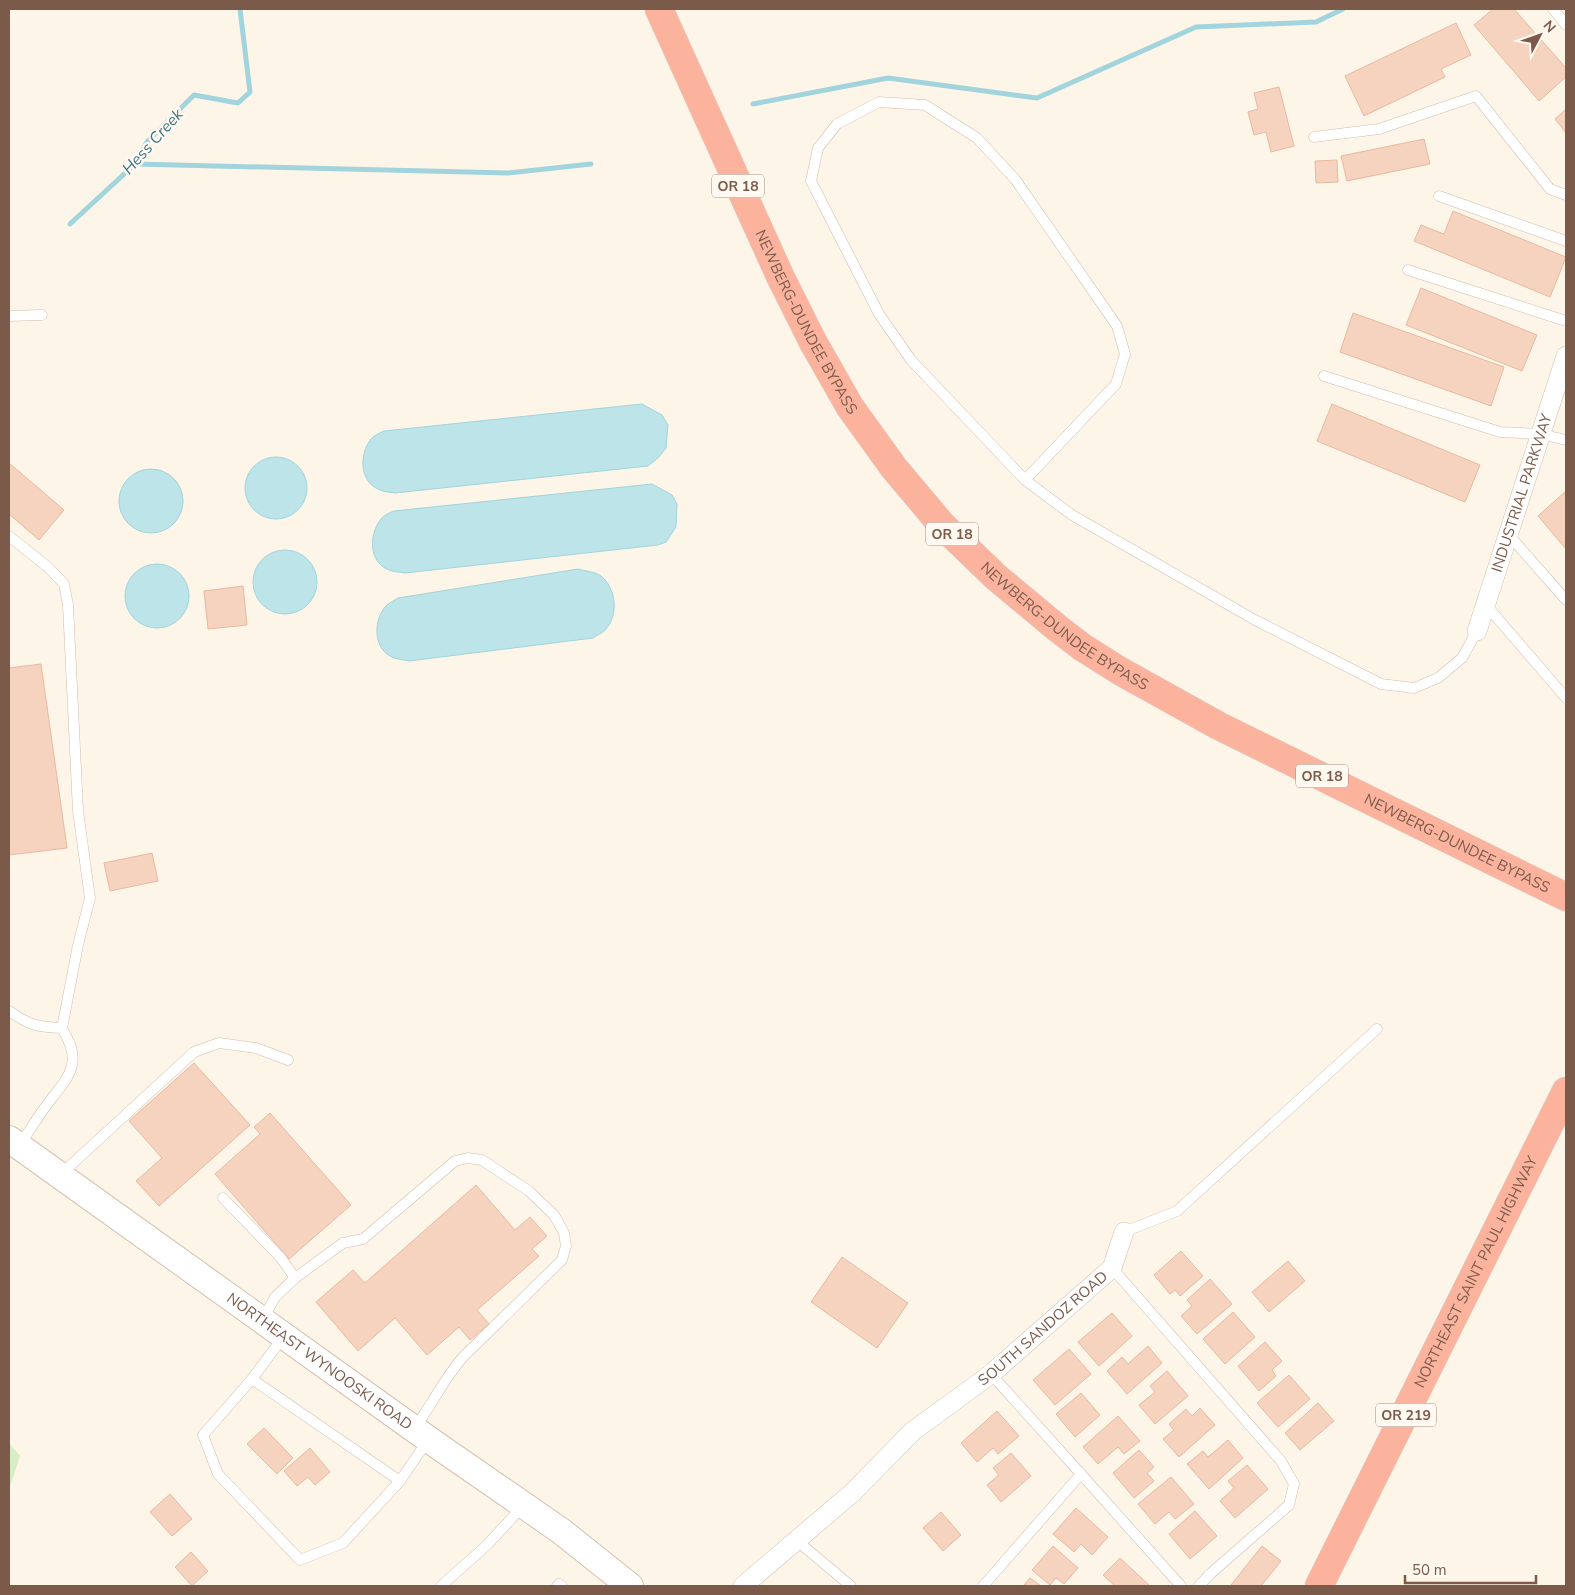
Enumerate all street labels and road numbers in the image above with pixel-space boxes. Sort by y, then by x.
road number: OR 18 [712,175,764,198]
street label: NEWBERG-DUNDEE BYPASS [750,227,862,418]
street label: INDUSTRIAL PARKWAY [1487,410,1557,575]
road number: OR 18 [926,522,978,546]
street label: NEWBERG-DUNDEE BYPASS [976,557,1152,695]
road number: OR 18 [1296,764,1348,788]
street label: NEWBERG-DUNDEE BYPASS [1361,789,1553,898]
street label: NORTHEAST SAINT PAUL HIGHWAY [1409,1152,1542,1391]
street label: SOUTH SANDOZ ROAD [974,1266,1112,1390]
street label: NORTHEAST WYNOOSKI ROAD [223,1288,416,1435]
road number: OR 219 [1376,1404,1436,1426]

